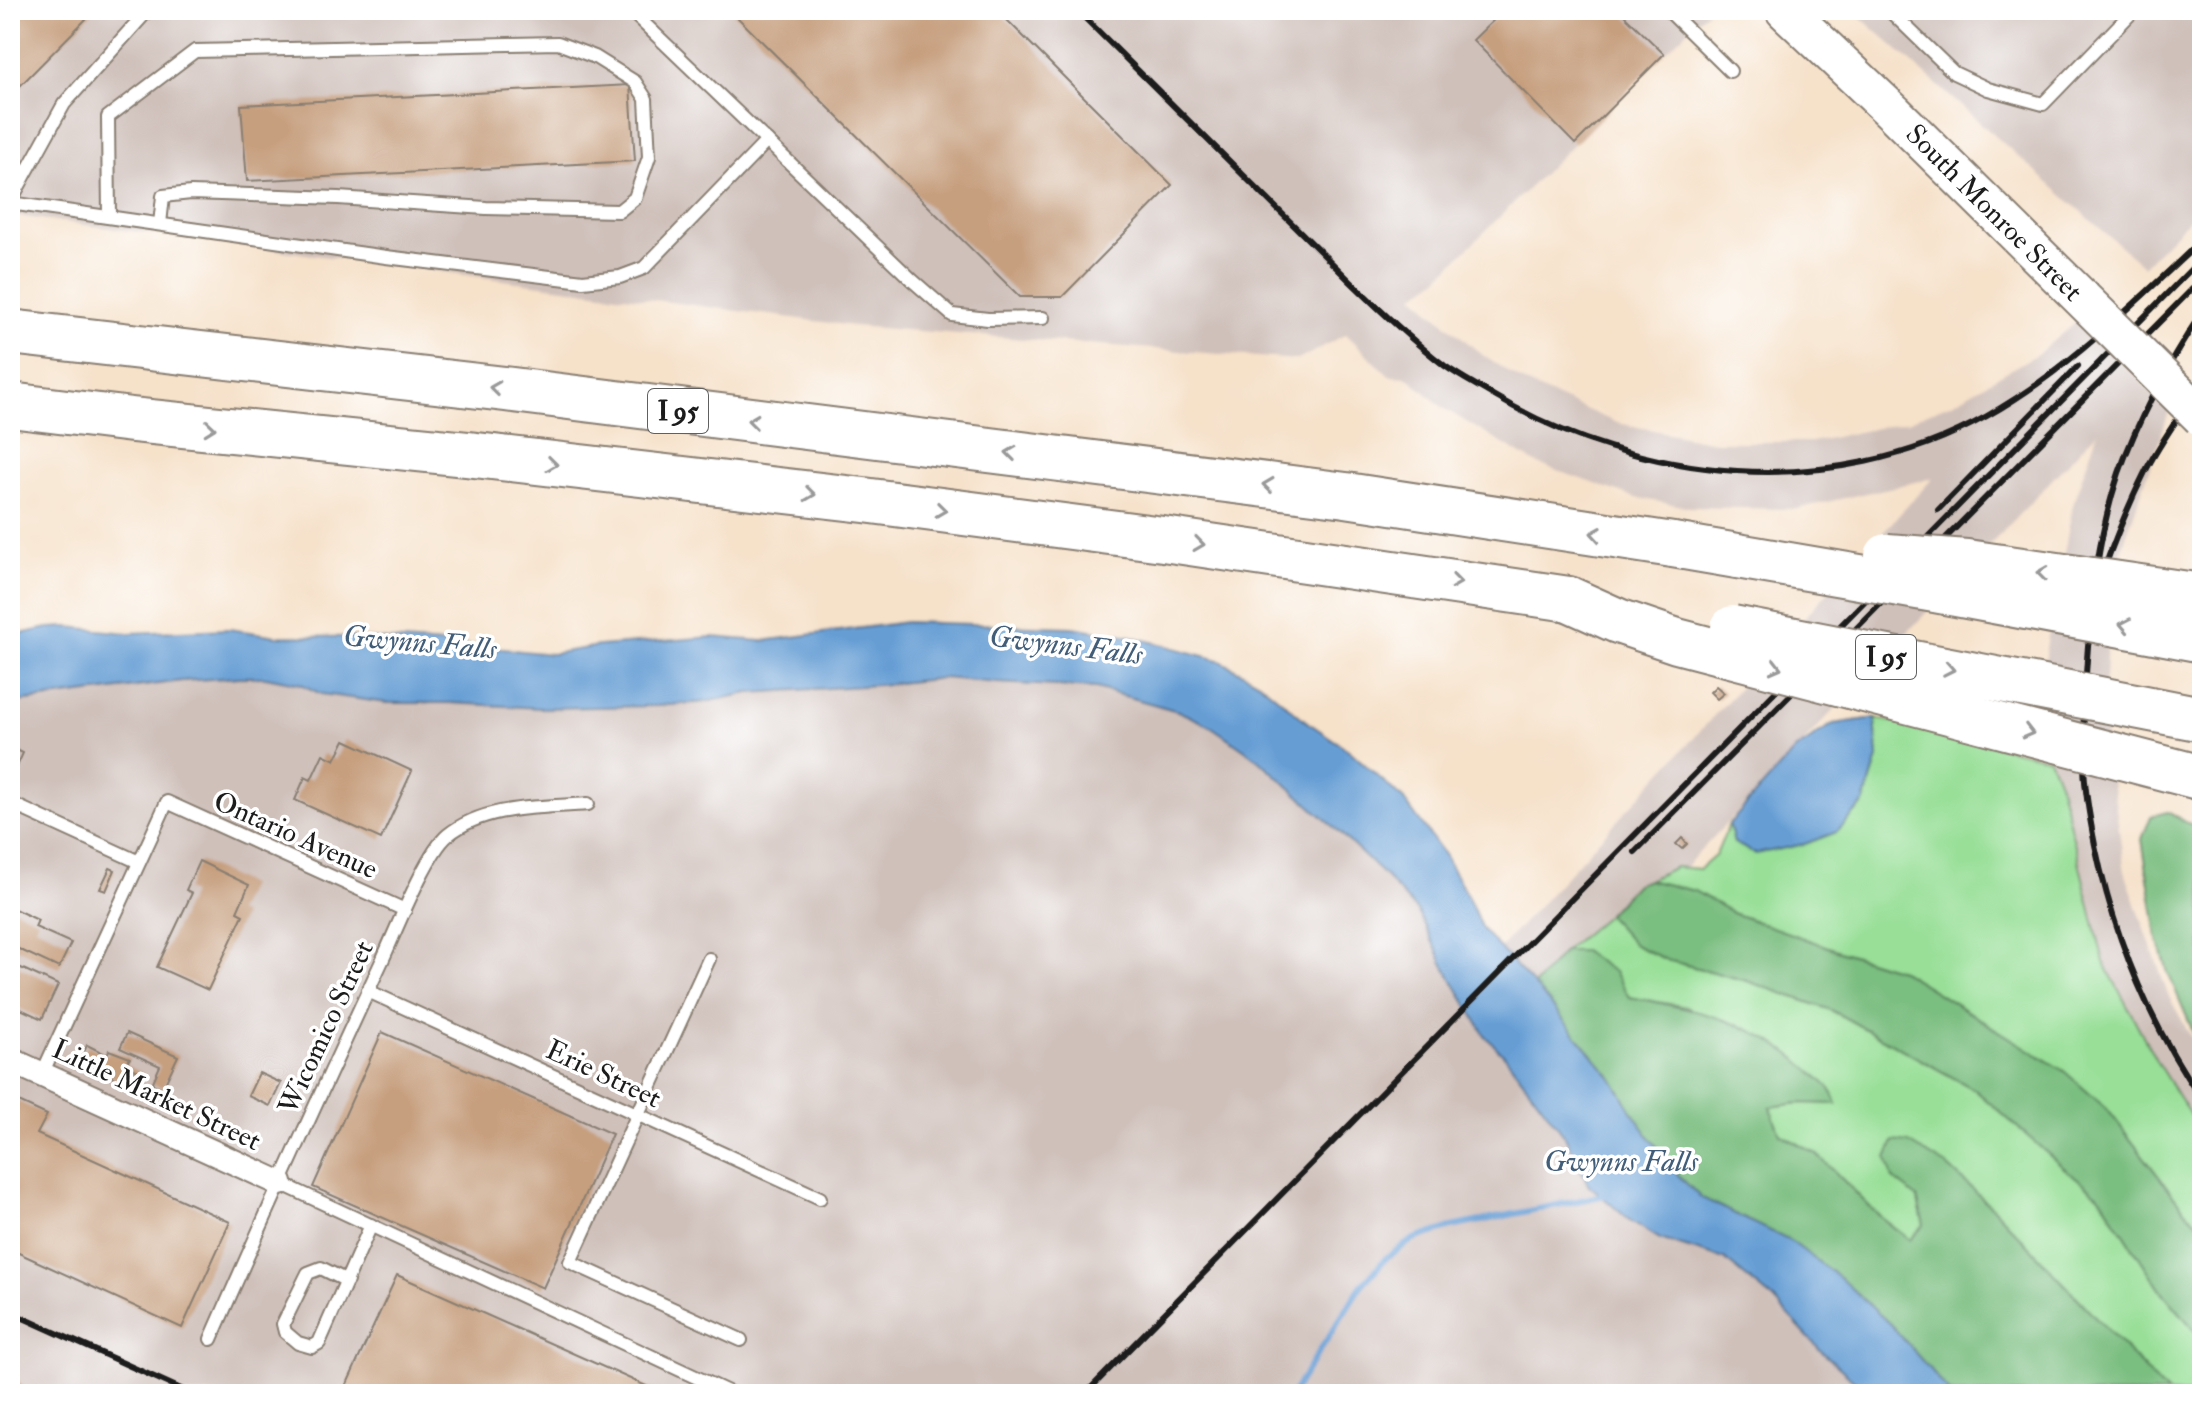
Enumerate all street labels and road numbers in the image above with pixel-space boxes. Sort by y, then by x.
street label: South Monroe Street [1898,117,2090,309]
road number: I 95 [648,389,708,433]
road number: I 95 [1856,635,1916,679]
street label: Ontario Avenue [208,784,383,887]
street label: Wicomico Street [270,935,382,1121]
street label: Little Market Street [46,1032,266,1159]
street label: Erie Street [540,1033,667,1116]

